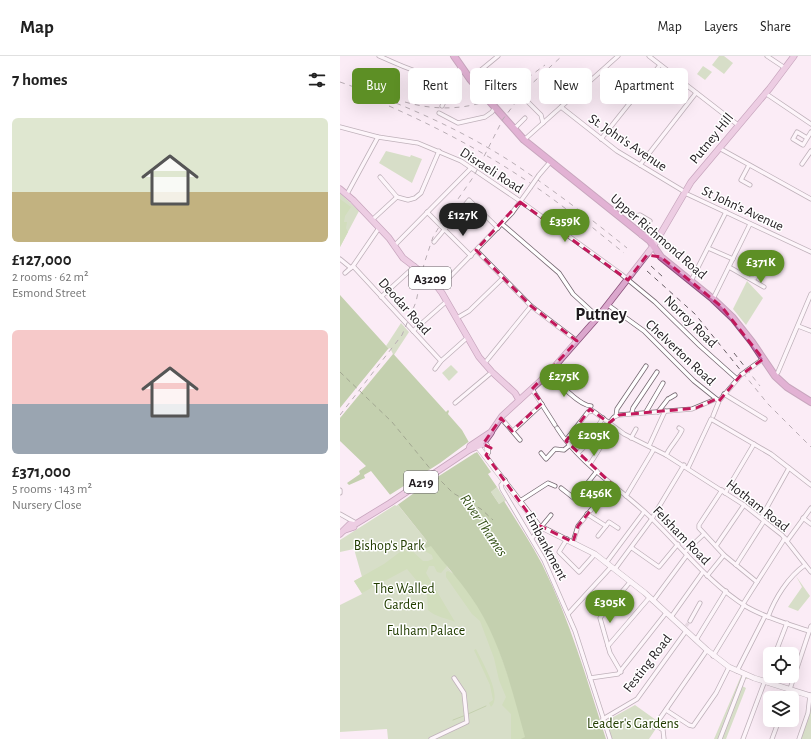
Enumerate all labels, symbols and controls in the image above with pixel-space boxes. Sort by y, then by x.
text: Map [20,18,54,37]
text: Map [657,20,682,34]
text: Layers [704,20,738,34]
text: Share [760,20,791,34]
chip: Buy [352,68,400,104]
chip: Rent [408,68,462,104]
chip: Filters [470,68,531,104]
chip: New [539,68,592,104]
chip: Apartment [600,68,688,104]
icon: filters [306,69,328,91]
text: 7 homes [12,71,68,88]
street label: Putney Hill [687,111,736,167]
street label: St. John's Avenue [586,112,669,174]
icon: home [134,144,206,216]
street label: Disraeli Road [457,145,525,196]
street label: St John's Avenue [700,184,786,234]
street label: Upper Richmond Road [608,191,709,282]
pin: £127K [435,203,491,237]
text: £127K [448,209,478,222]
pin: £359K [537,209,593,243]
text: £359K [550,215,580,228]
pin: £371K [733,250,789,284]
text: £127,000 [12,251,72,268]
text: £371K [746,256,776,269]
road number: A3209 [409,267,451,289]
text: 2 rooms · 62 m² [12,271,88,284]
street label: Deodar Road [375,276,433,338]
text: Esmond Street [12,287,86,300]
street label: Norroy Road [661,293,720,350]
district label: Putney [575,306,628,324]
street label: Chelverton Road [643,317,718,388]
icon: home [134,356,206,428]
pin: £275K [536,364,592,398]
text: £275K [549,370,579,383]
pin: £205K [566,423,622,457]
text: £205K [578,429,610,442]
text: £371,000 [12,463,71,480]
road number: A219 [404,471,438,493]
street label: Hotham Road [723,477,791,535]
pin: £456K [568,481,624,515]
text: 5 rooms · 143 m² [12,483,92,496]
text: £456K [580,487,612,500]
water label: River Thames [457,491,510,559]
text: Nursery Close [12,499,81,512]
street label: Felsham Road [650,504,713,568]
street label: Embankment [522,510,570,583]
park label: Bishop's Park [354,539,425,553]
park label: The Walled Garden [373,582,435,612]
pin: £305K [582,590,638,624]
text: £305K [594,596,626,609]
park label: Fulham Palace [387,624,465,638]
street label: Festing Road [621,632,675,695]
map controls [763,647,799,727]
button: locate [763,647,799,683]
button: layers [763,691,799,727]
park label: Leader's Gardens [587,717,679,731]

